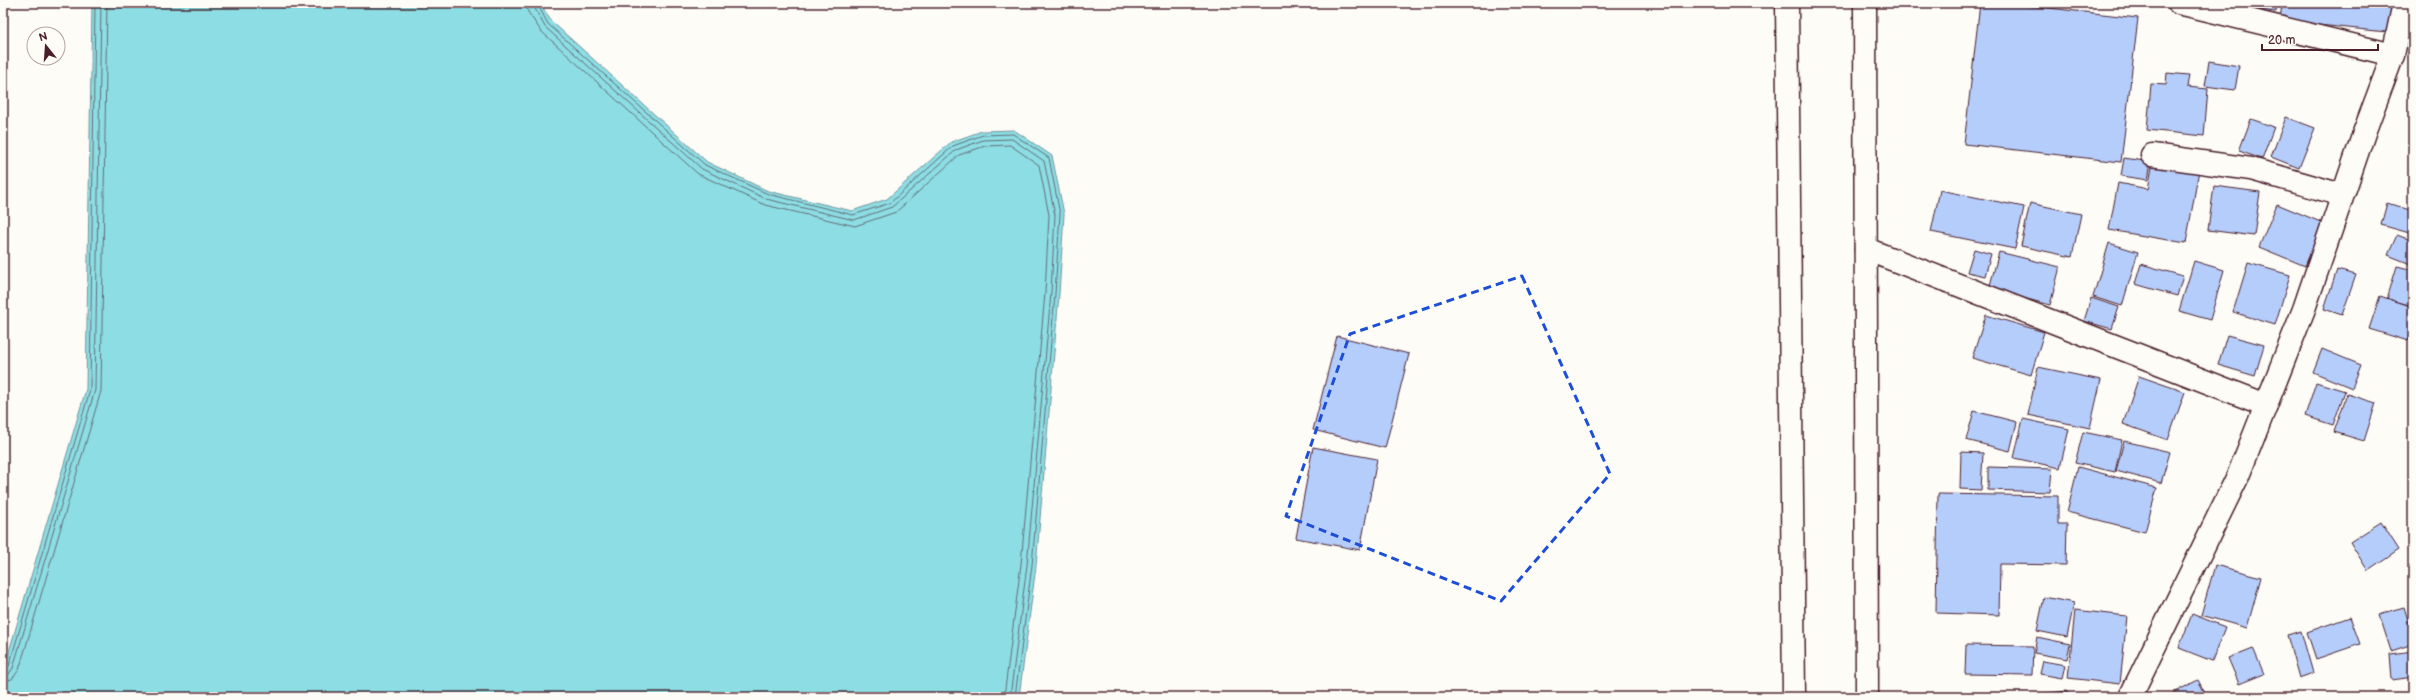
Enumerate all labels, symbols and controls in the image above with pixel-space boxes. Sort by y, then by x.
north arrow [26,26,66,66]
scale bar [2262,26,2378,52]
text: N [37,29,49,44]
text: 20 m [2268,33,2295,48]

